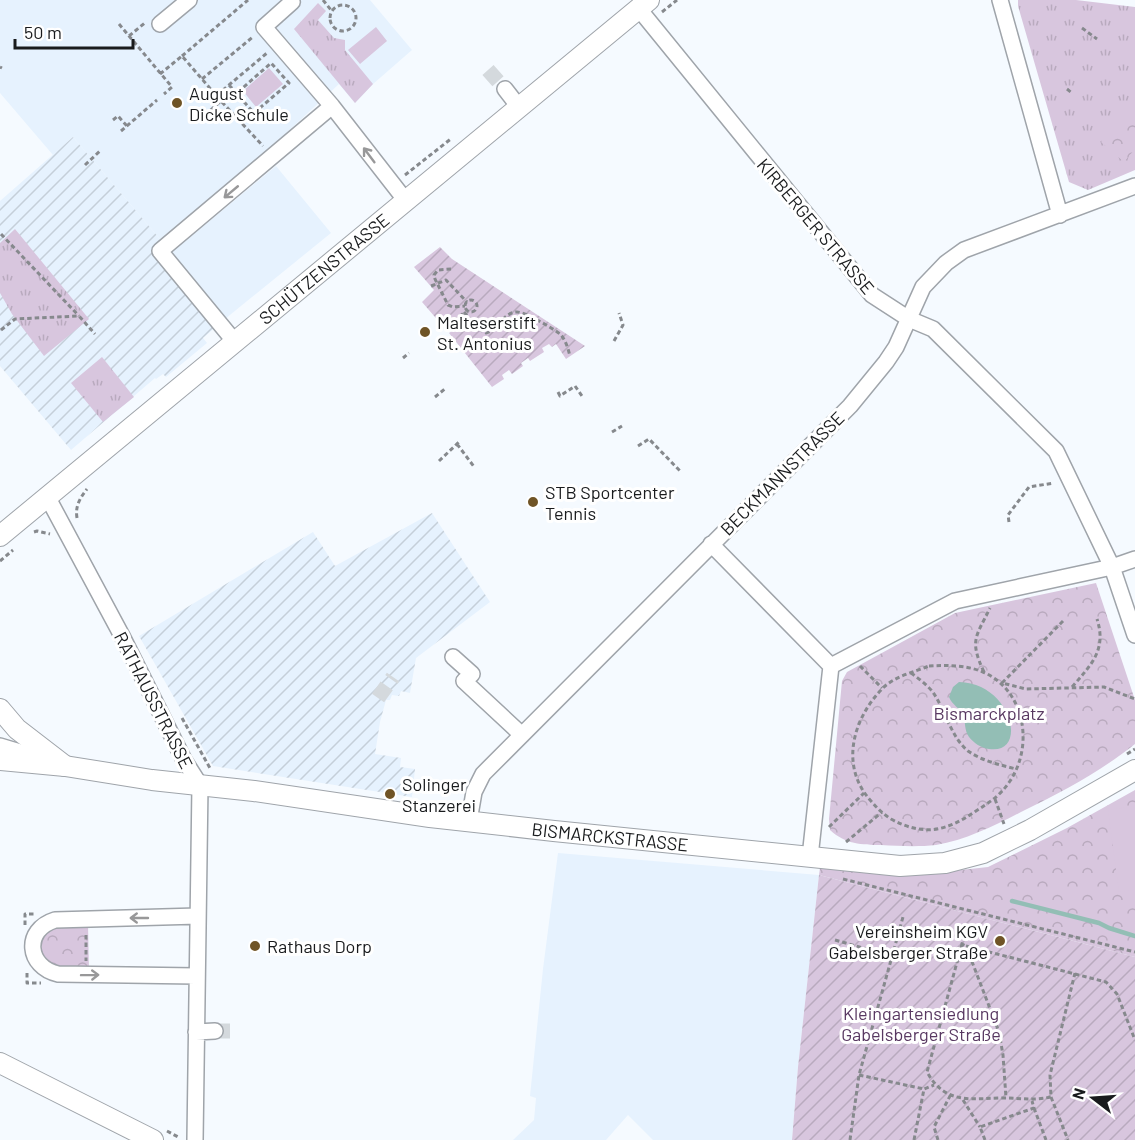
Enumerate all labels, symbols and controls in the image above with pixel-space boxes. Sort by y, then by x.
scale bar [15,12,134,50]
text: 50 m [24,21,62,43]
place label: August Dicke Schule [189,82,289,125]
marker: August Dicke Schule [170,96,184,110]
one-way arrow [363,148,376,164]
street label: KIRBERGER STRASSE [753,154,879,298]
one-way arrow [223,185,239,198]
street label: SCHÜTZENSTRASSE [254,208,393,329]
place label: Malteserstift St. Antonius [437,311,536,354]
marker: Malteserstift St. Antonius [418,325,432,339]
street label: BECKMANNSTRASSE [715,406,849,540]
place label: STB Sportcenter Tennis [545,481,675,524]
marker: STB Sportcenter Tennis [526,495,540,509]
street label: RATHAUSSTRASSE [110,628,198,772]
park label: Bismarckplatz [933,702,1045,724]
place label: Solinger Stanzerei [402,773,476,816]
marker: Solinger Stanzerei [383,787,397,801]
street label: BISMARCKSTRASSE [531,818,689,856]
one-way arrow [130,912,150,924]
place label: Vereinsheim KGV Gabelsberger Straße [828,920,988,963]
marker: Vereinsheim KGV Gabelsberger Straße [993,934,1007,948]
place label: Rathaus Dorp [267,935,372,957]
marker: Rathaus Dorp [248,939,262,953]
one-way arrow [80,969,100,981]
park label: Kleingartensiedlung Gabelsberger Straße [841,1002,1001,1045]
north arrow [1063,1068,1123,1128]
text: N [1068,1086,1089,1101]

